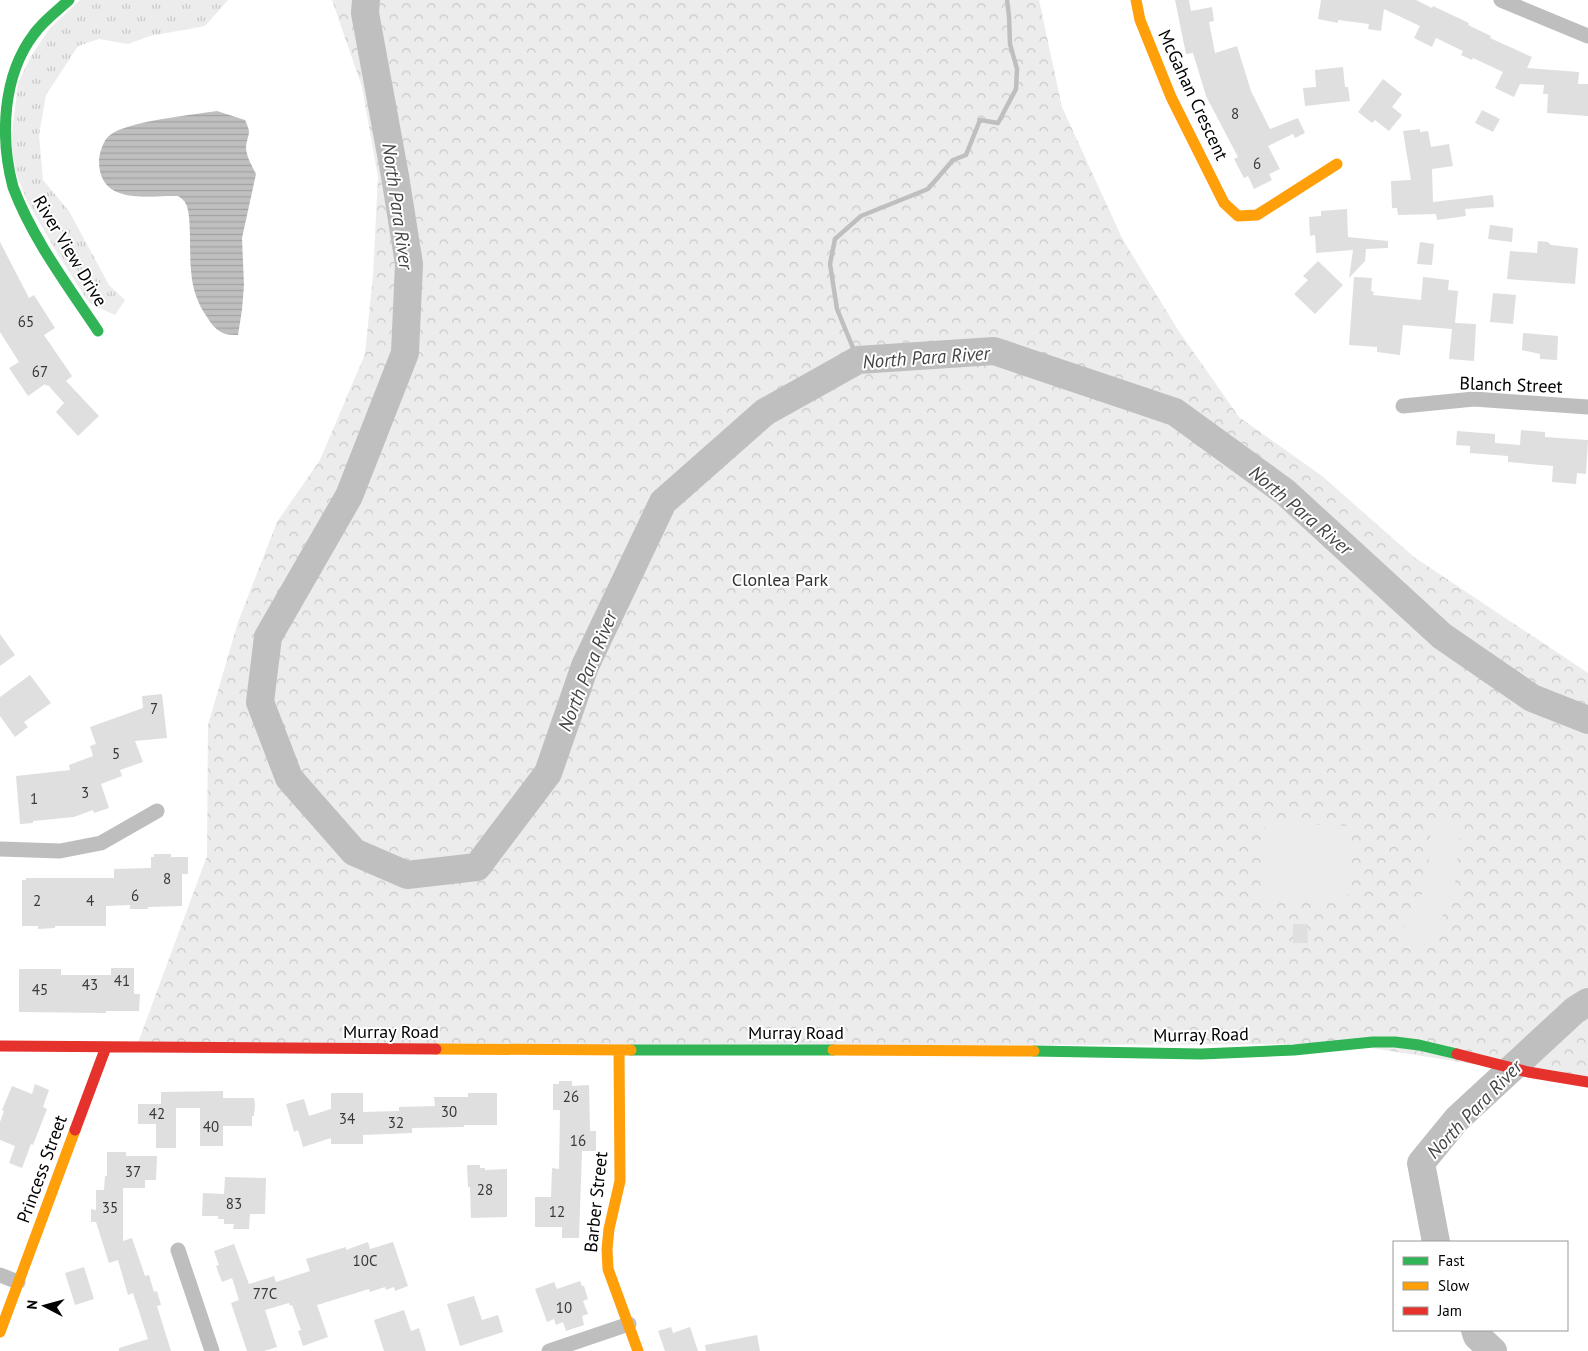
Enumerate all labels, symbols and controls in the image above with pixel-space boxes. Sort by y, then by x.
street label: McGahan Crescent [1153,26,1234,164]
house number: 8 [1231,104,1239,123]
water label: North Para River [377,141,419,273]
house number: 6 [1253,154,1261,173]
street label: River View Drive [28,191,113,310]
house number: 65 [18,312,34,331]
water label: North Para River [862,340,992,373]
house number: 67 [32,362,48,381]
street label: Blanch Street [1459,371,1563,398]
water label: North Para River [1244,460,1359,561]
park label: Clonlea Park [732,568,829,591]
water label: North Para River [552,606,623,735]
house number: 7 [150,699,158,718]
house number: 5 [112,744,120,763]
house number: 3 [81,783,89,802]
house number: 1 [30,789,38,808]
house number: 8 [163,869,171,888]
house number: 6 [131,886,139,905]
house number: 2 [33,891,41,910]
house number: 4 [86,891,94,910]
house number: 41 [114,971,130,990]
house number: 43 [82,975,98,994]
house number: 45 [32,980,48,999]
street label: Murray Road [343,1020,439,1043]
street label: Murray Road [748,1021,844,1044]
street label: Murray Road [1153,1022,1249,1047]
water label: North Para River [1421,1054,1528,1163]
house number: 26 [563,1087,579,1106]
house number: 30 [441,1102,457,1121]
house number: 42 [149,1104,165,1123]
house number: 34 [339,1109,355,1128]
street label: Princess Street [11,1112,72,1226]
house number: 32 [388,1113,404,1132]
house number: 40 [203,1117,219,1136]
house number: 16 [570,1131,586,1150]
street label: Barber Street [579,1150,612,1254]
house number: 37 [125,1162,141,1181]
house number: 28 [477,1180,493,1199]
house number: 83 [226,1194,242,1213]
house number: 35 [102,1198,118,1217]
house number: 12 [549,1202,565,1221]
legend [1393,1241,1568,1331]
house number: 10C [353,1251,377,1270]
text: Fast [1438,1251,1465,1270]
text: Slow [1438,1276,1469,1295]
north arrow [20,1281,70,1331]
house number: 77C [253,1284,277,1303]
house number: 10 [556,1298,572,1317]
text: N [23,1299,42,1310]
text: Jam [1437,1301,1462,1320]

